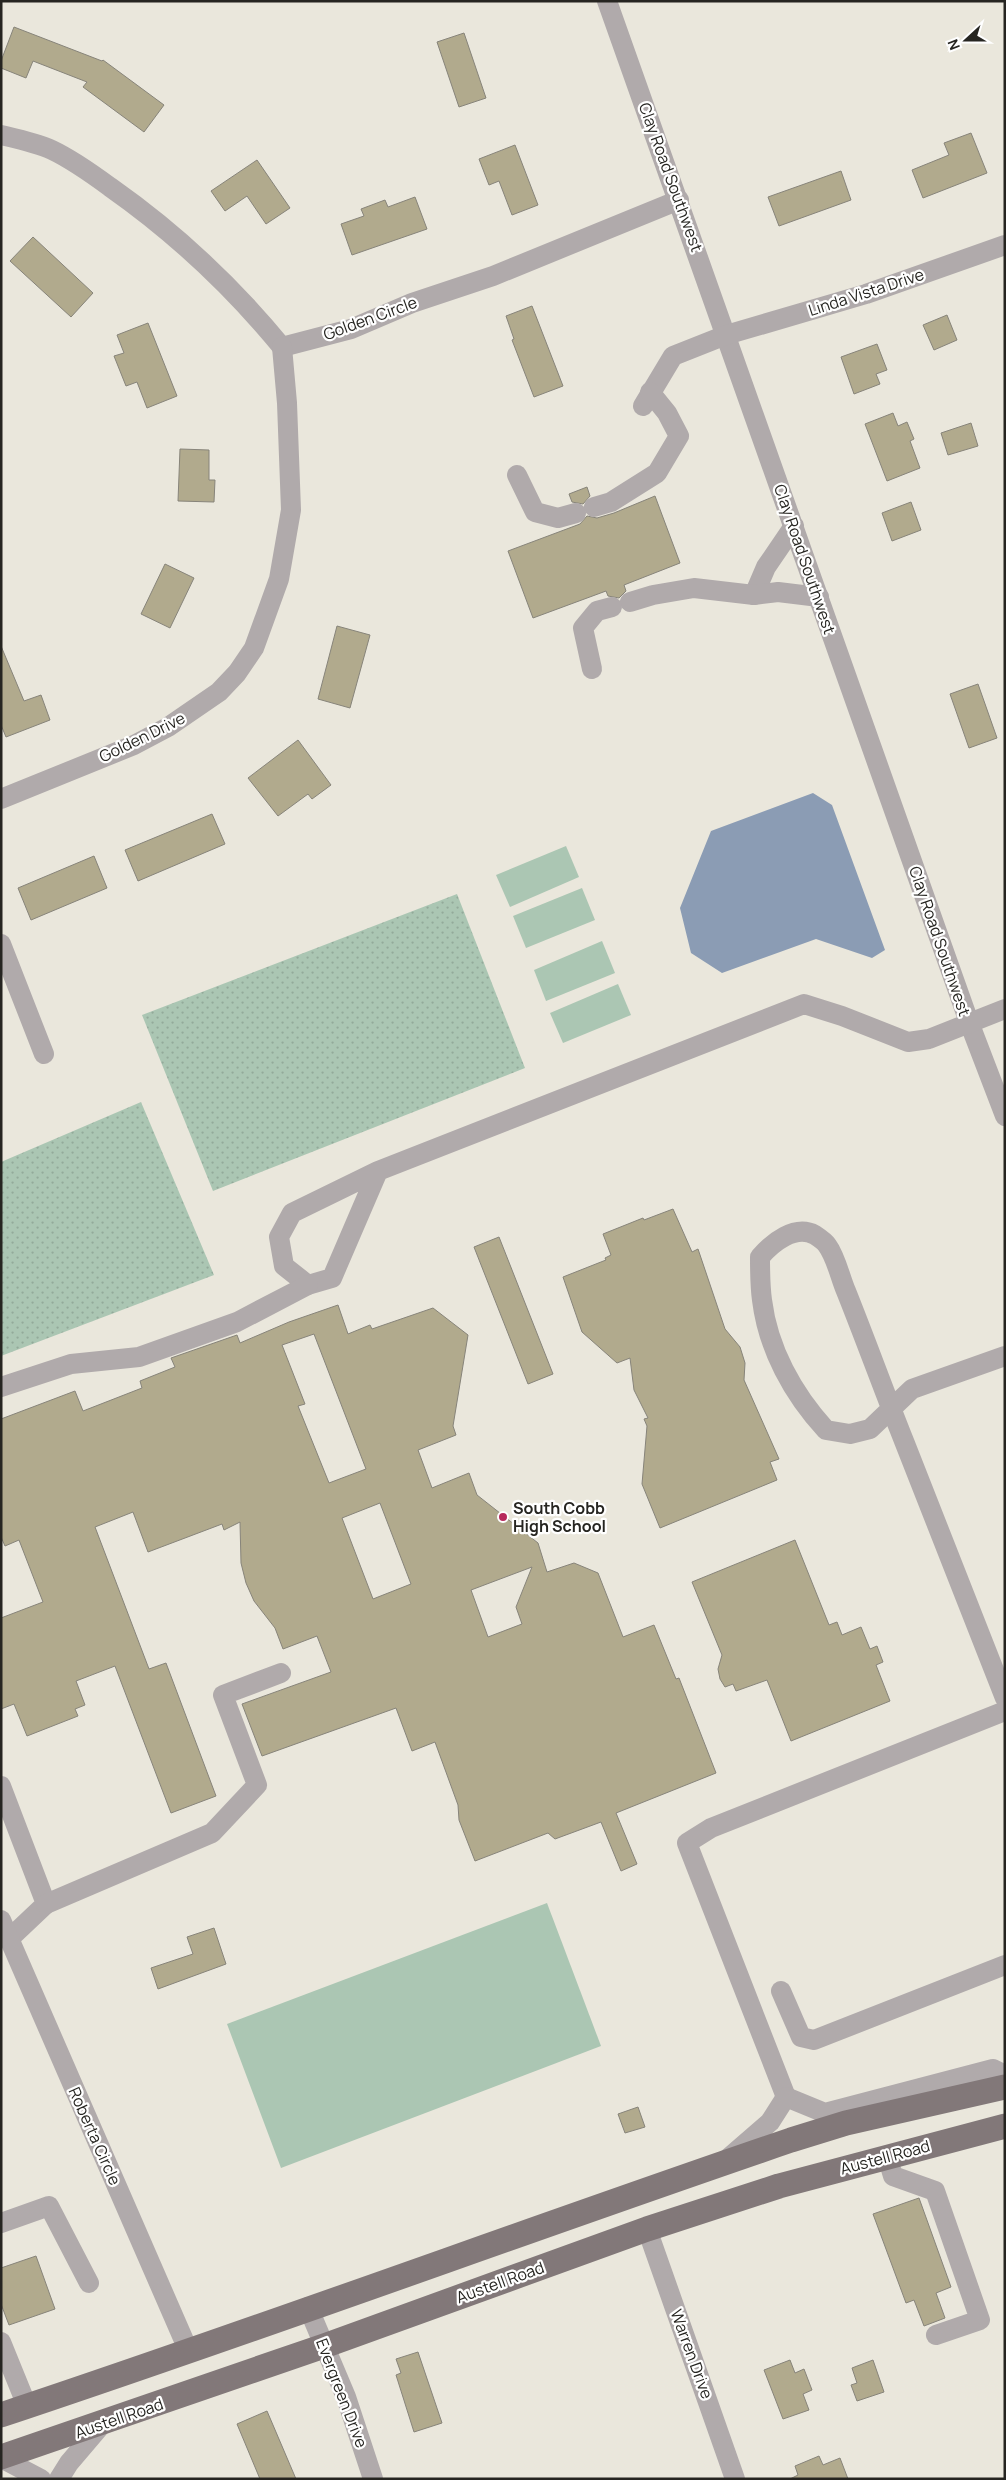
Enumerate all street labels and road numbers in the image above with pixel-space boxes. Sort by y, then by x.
street label: Clay Road Southwest [634,99,708,255]
street label: Linda Vista Drive [805,263,927,321]
street label: Golden Circle [320,291,420,345]
street label: Clay Road Southwest [769,481,841,637]
street label: Golden Drive [95,707,189,767]
street label: Clay Road Southwest [904,863,976,1019]
street label: Roberta Circle [64,2084,126,2188]
street label: Austell Road [838,2134,932,2180]
street label: Austell Road [453,2256,547,2308]
street label: Warren Drive [666,2306,718,2402]
street label: Evergreen Drive [311,2335,373,2451]
street label: Austell Road [72,2393,166,2443]

